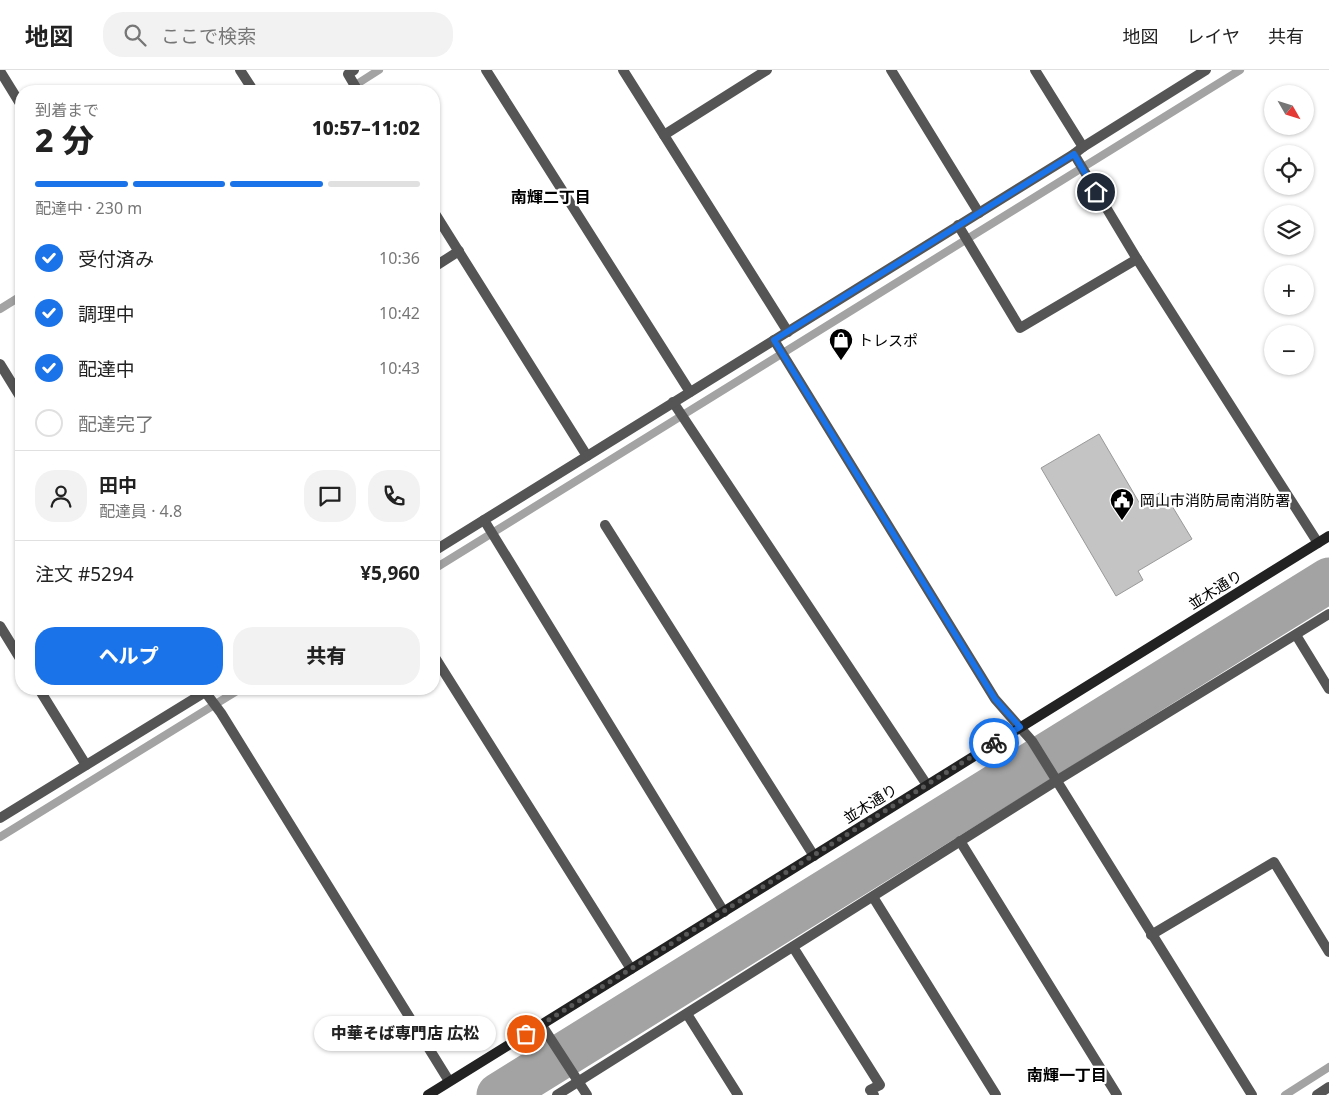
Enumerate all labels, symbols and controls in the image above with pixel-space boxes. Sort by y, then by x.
search box [103,12,453,57]
text: 地図 [25,19,73,52]
icon: search [121,21,149,49]
text: ここで検索 [161,23,256,49]
text: 地図 [1123,24,1159,48]
text: レイヤ [1187,24,1240,48]
text: 共有 [1268,24,1304,48]
north arrow [1264,85,1314,135]
map controls [1264,85,1314,375]
text: 到着まで [35,99,99,121]
text: 10:57–11:02 [312,115,420,141]
text: 2 分 [35,118,94,161]
button: locate [1264,145,1314,195]
pin [1075,171,1117,213]
icon: home [1082,178,1110,206]
district label: 南輝二丁目 [511,186,591,208]
text: 配達中 · 230 m [35,197,142,219]
button: layers [1264,205,1314,255]
icon: check [35,244,63,272]
text: 受付済み [78,246,154,272]
text: 10:36 [379,247,420,269]
button: + [1264,265,1314,315]
icon: check [35,299,63,327]
text: 調理中 [78,301,135,327]
text: 10:42 [379,302,420,324]
button: − [1264,325,1314,375]
shop icon: トレスポ [828,327,854,361]
place label: トレスポ [858,330,918,350]
icon: check [35,354,63,382]
text: 配達中 [78,356,135,382]
text: 10:43 [379,357,420,379]
text: 配達完了 [78,411,154,437]
button: person [35,470,87,522]
button: chat [304,470,356,522]
button: phone [368,470,420,522]
text: 田中 [99,472,137,498]
public building icon: 岡山市消防局南消防署 [1109,487,1135,521]
place label: 岡山市消防局南消防署 [1140,490,1290,510]
text: 配達員 · 4.8 [99,500,182,522]
text: ¥5,960 [360,560,420,586]
text: 注文 #5294 [35,561,134,587]
street label: 並木通り [1184,565,1246,613]
button: ヘルプ [35,627,223,685]
button: 共有 [233,627,420,685]
courier [969,718,1019,768]
icon: bike [980,729,1008,757]
street label: 並木通り [839,779,901,827]
pin [505,1013,547,1055]
callout: 中華そば専門店 広松 [314,1016,496,1052]
icon: bag [512,1020,540,1048]
text: 中華そば専門店 広松 [331,1022,479,1044]
district label: 南輝一丁目 [1027,1064,1107,1086]

